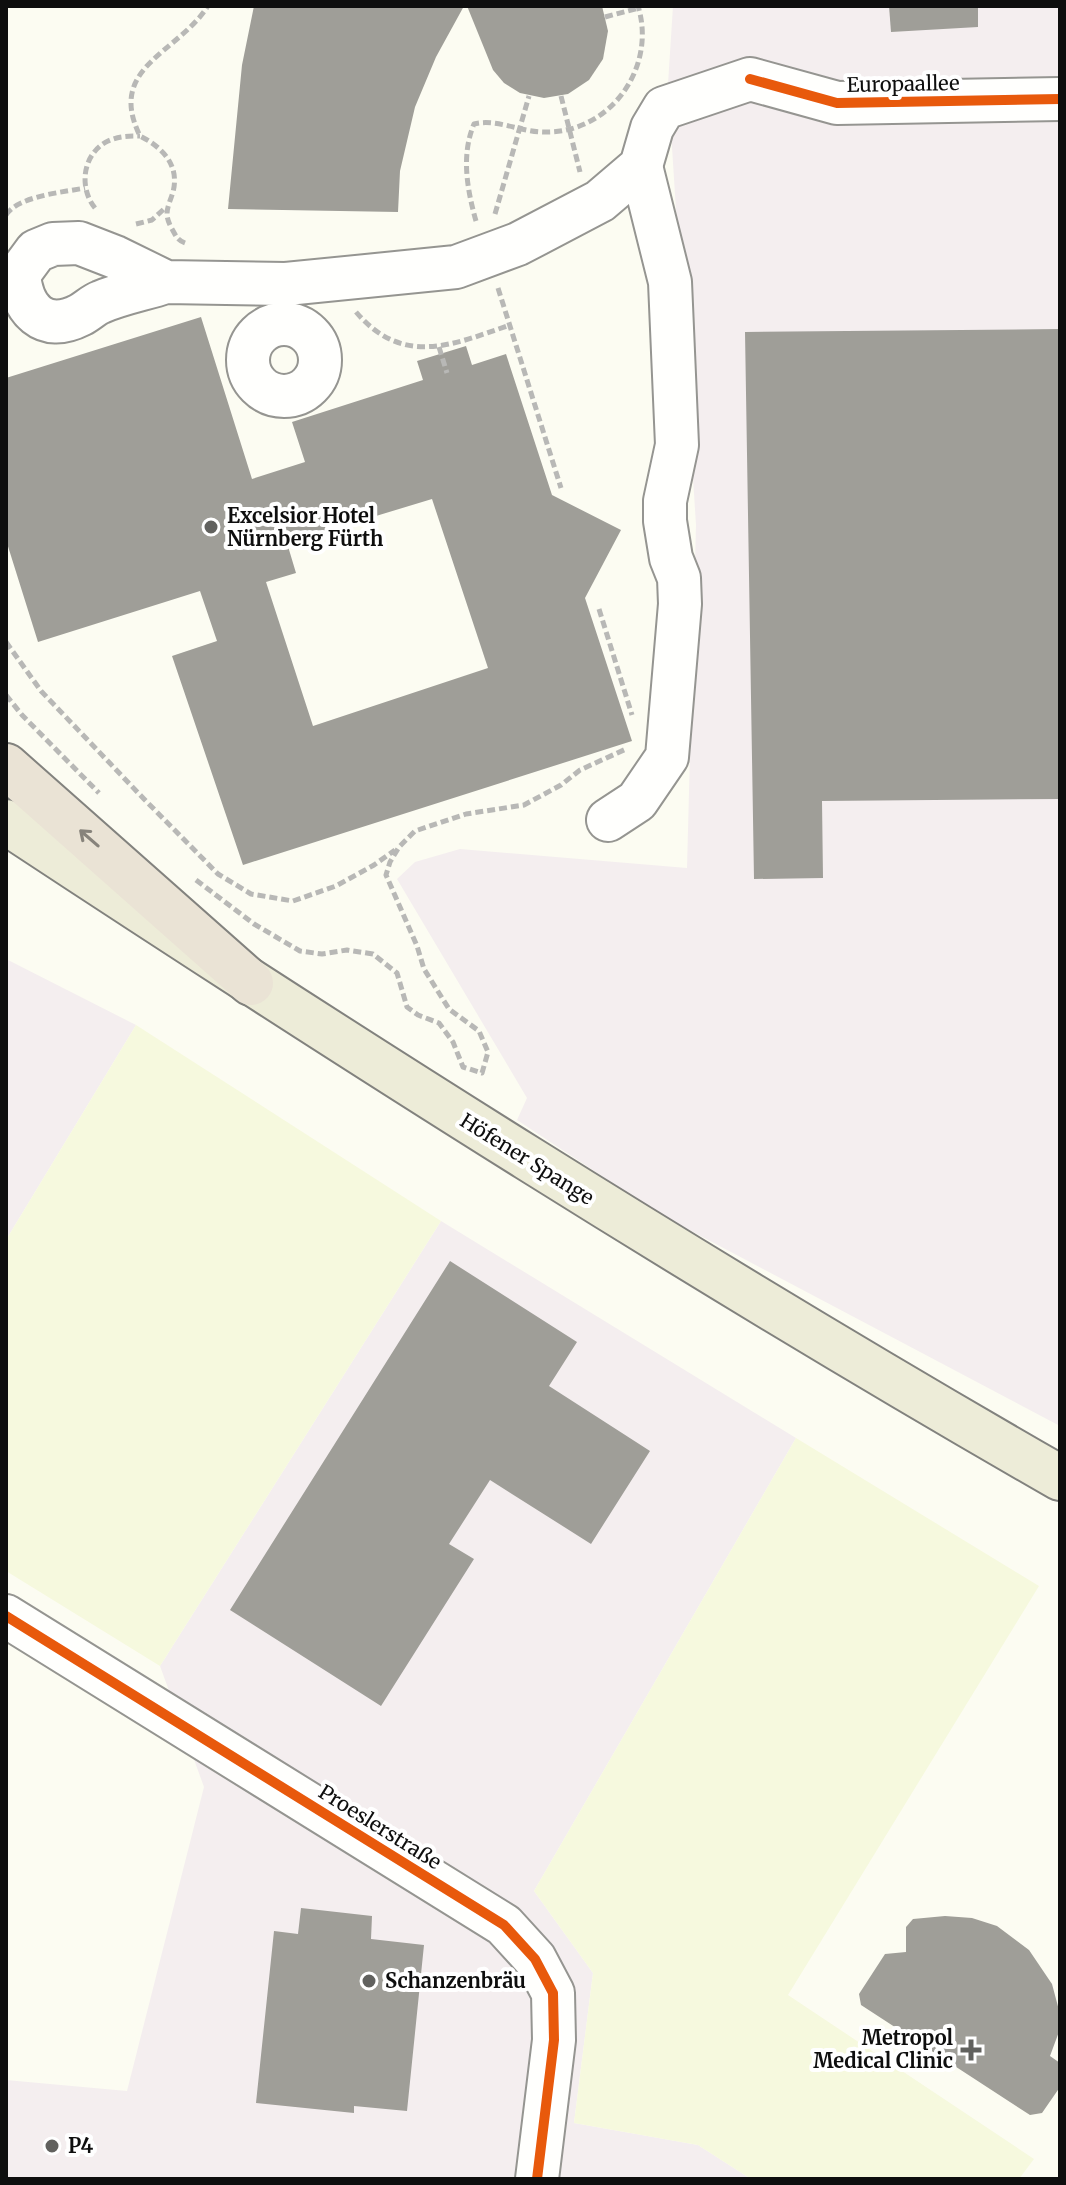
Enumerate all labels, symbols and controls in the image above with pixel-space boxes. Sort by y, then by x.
street label: Europaallee [846,70,960,97]
place label: Excelsior Hotel Nürnberg Fürth [227,503,384,551]
marker: Excelsior Hotel Nürnberg Fürth [202,518,220,536]
one-way arrow [79,829,99,847]
street label: Höfener Spange [456,1107,599,1210]
street label: Proeslerstraße [314,1779,446,1874]
place label: Schanzenbräu [385,1968,526,1993]
marker: Schanzenbräu [360,1972,378,1990]
place label: Metropol Medical Clinic [813,2025,953,2073]
marker: Metropol Medical Clinic [960,2039,982,2061]
place label: P4 [68,2133,93,2158]
marker: P4 [43,2137,61,2155]

